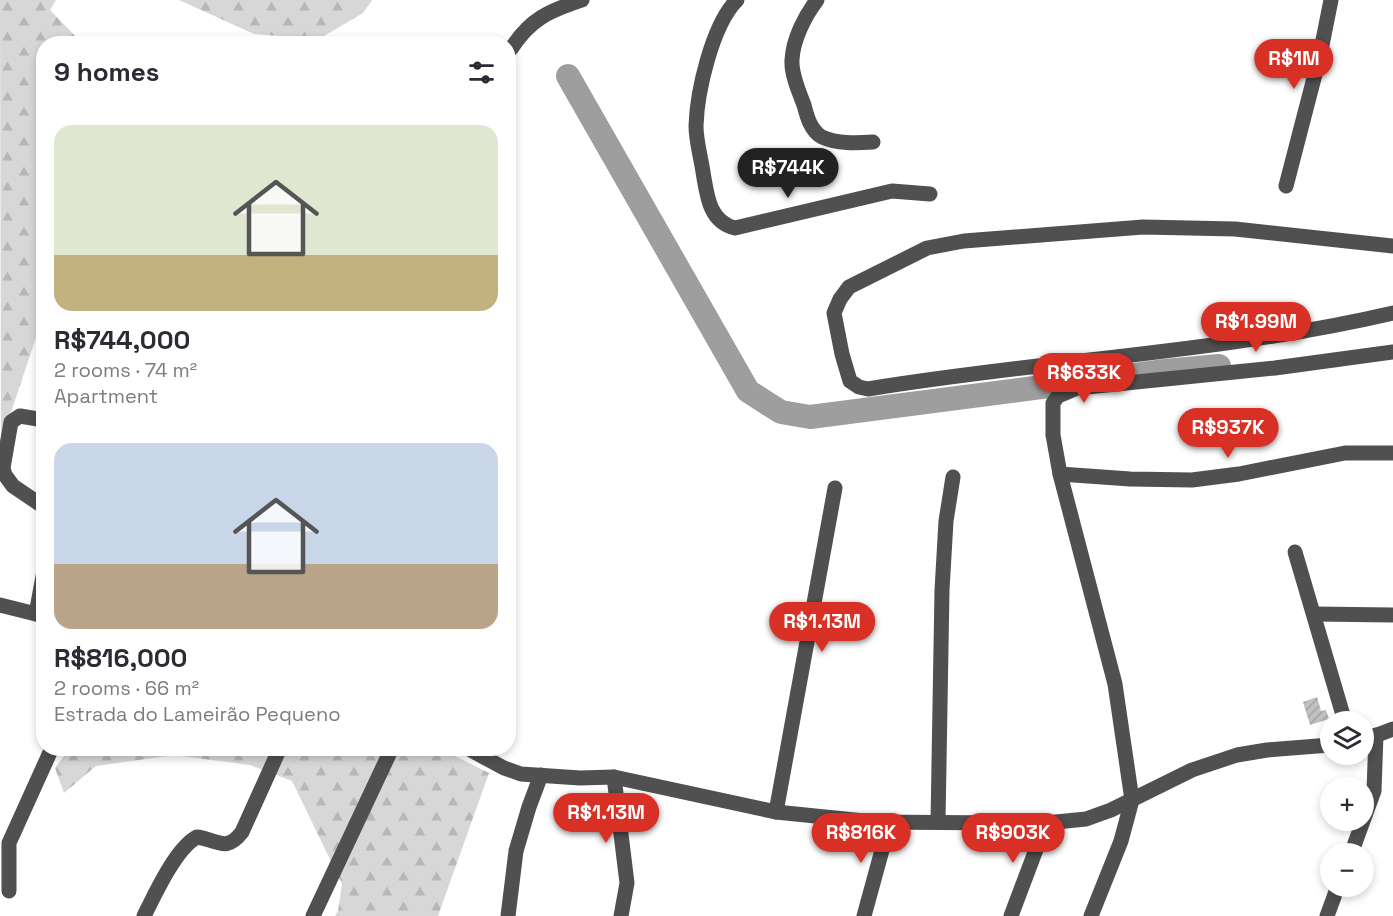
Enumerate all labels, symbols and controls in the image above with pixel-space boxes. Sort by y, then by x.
pin: R$1M [1258,39,1330,90]
text: R$1M [1268,45,1320,71]
text: 9 homes [54,55,159,89]
icon: filters [465,56,498,89]
pin: R$744K [739,148,837,199]
text: R$744K [752,154,824,180]
icon: home [222,164,330,272]
pin: R$1.99M [1201,302,1311,353]
text: R$1.99M [1215,308,1297,334]
text: R$744,000 [54,323,190,357]
pin: R$633K [1035,353,1133,404]
text: 2 rooms · 74 m² [54,357,197,383]
text: R$633K [1047,359,1121,385]
text: Apartment [54,383,158,409]
pin: R$937K [1179,408,1277,459]
text: R$937K [1192,414,1264,440]
icon: home [222,482,330,590]
pin: R$1.13M [767,602,877,653]
text: R$1.13M [783,608,861,634]
text: R$816,000 [54,641,187,675]
text: 2 rooms · 66 m² [54,675,199,701]
text: Estrada do Lameirão Pequeno [54,701,341,727]
map controls [1320,711,1374,897]
button: layers [1320,711,1374,765]
button: + [1320,777,1374,831]
pin: R$1.13M [551,793,661,844]
text: R$1.13M [567,799,645,825]
pin: R$816K [812,813,910,864]
pin: R$903K [964,813,1062,864]
text: R$816K [826,819,896,845]
text: R$903K [976,819,1050,845]
button: − [1320,843,1374,897]

